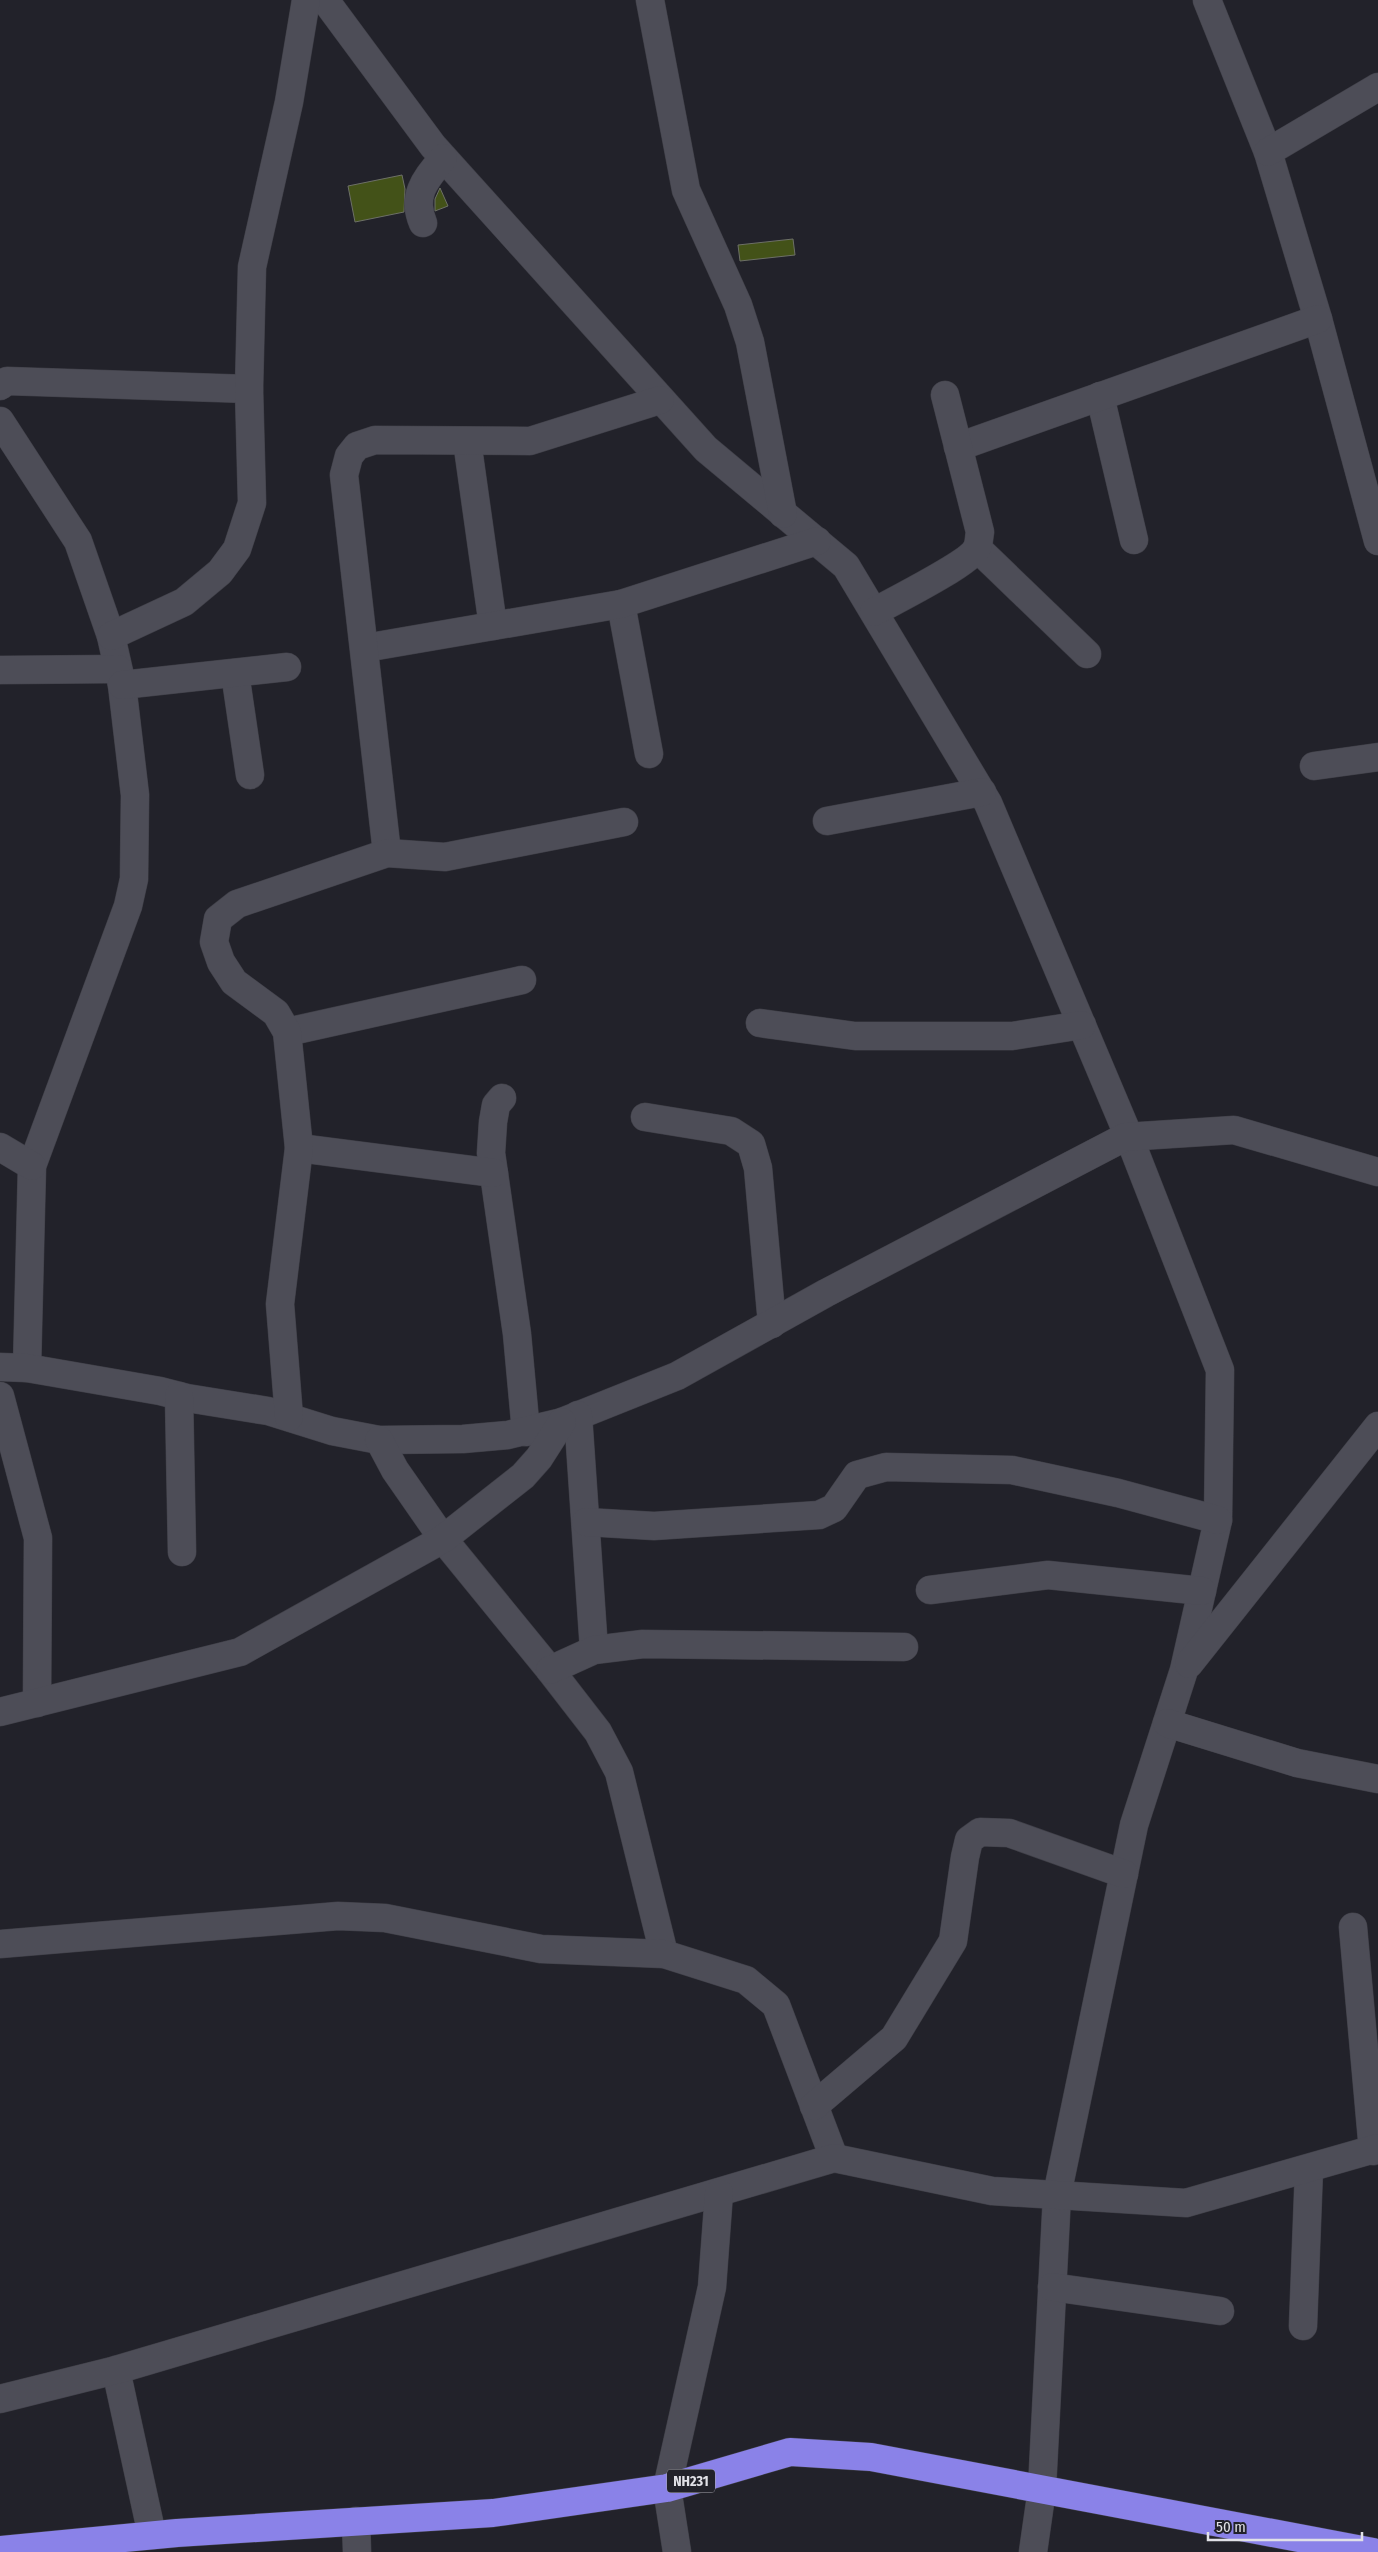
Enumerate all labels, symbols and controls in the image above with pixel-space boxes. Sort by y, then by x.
road number: NH231 [667,2470,715,2492]
scale bar [1208,2510,1362,2542]
text: 50 m [1216,2518,1246,2536]

